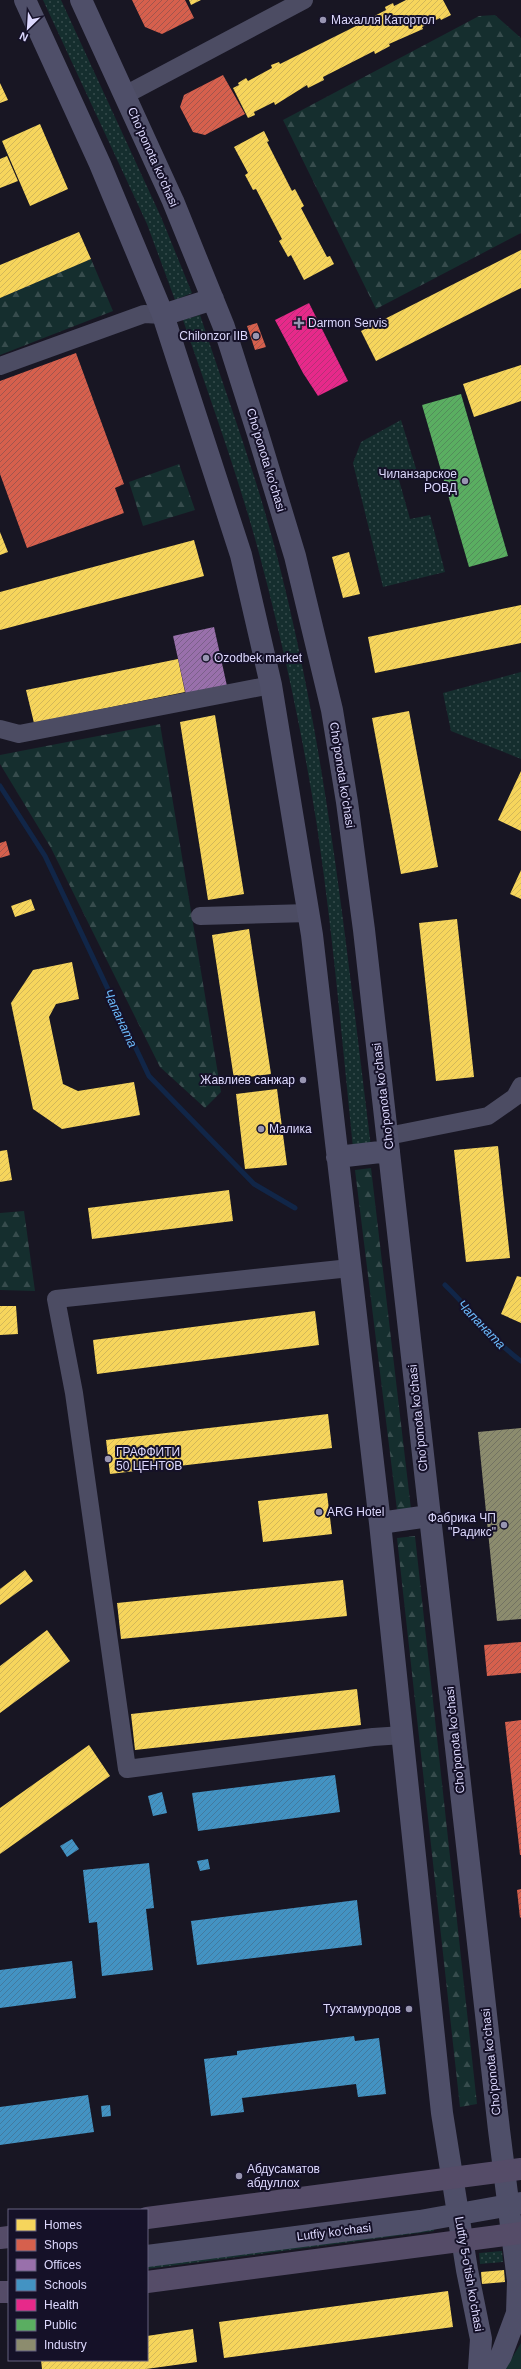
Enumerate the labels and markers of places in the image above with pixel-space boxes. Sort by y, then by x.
place label: Махалля Катортол [331,13,435,27]
marker: Махалля Катортол [318,15,328,25]
place label: Darmon Servis [308,316,387,330]
marker: Darmon Servis [293,317,305,329]
place label: Chilonzor IIB [179,329,248,343]
marker: Chilonzor IIB [251,331,261,341]
place label: Чиланзарское РОВД [378,467,457,495]
marker: Чиланзарское РОВД [460,476,470,486]
place label: Ozodbek market [214,651,303,665]
marker: Ozodbek market [201,653,211,663]
place label: Жавлиев санжар [200,1073,295,1087]
marker: Жавлиев санжар [298,1075,308,1085]
place label: Малика [269,1122,312,1136]
marker: Малика [256,1124,266,1134]
place label: ГРАФФИТИ 50 ЦЕНТОВ [116,1445,182,1473]
marker: ГРАФФИТИ 50 ЦЕНТОВ [103,1454,113,1464]
place label: ARG Hotel [327,1505,384,1519]
marker: ARG Hotel [314,1507,324,1517]
place label: Фабрика ЧП "Радикс" [428,1511,496,1539]
marker: Фабрика ЧП "Радикс" [499,1520,509,1530]
place label: Тухтамуродов [323,2002,401,2016]
marker: Тухтамуродов [404,2004,414,2014]
place label: Абдусаматов абдуллох [247,2162,320,2190]
marker: Абдусаматов абдуллох [234,2171,244,2181]

